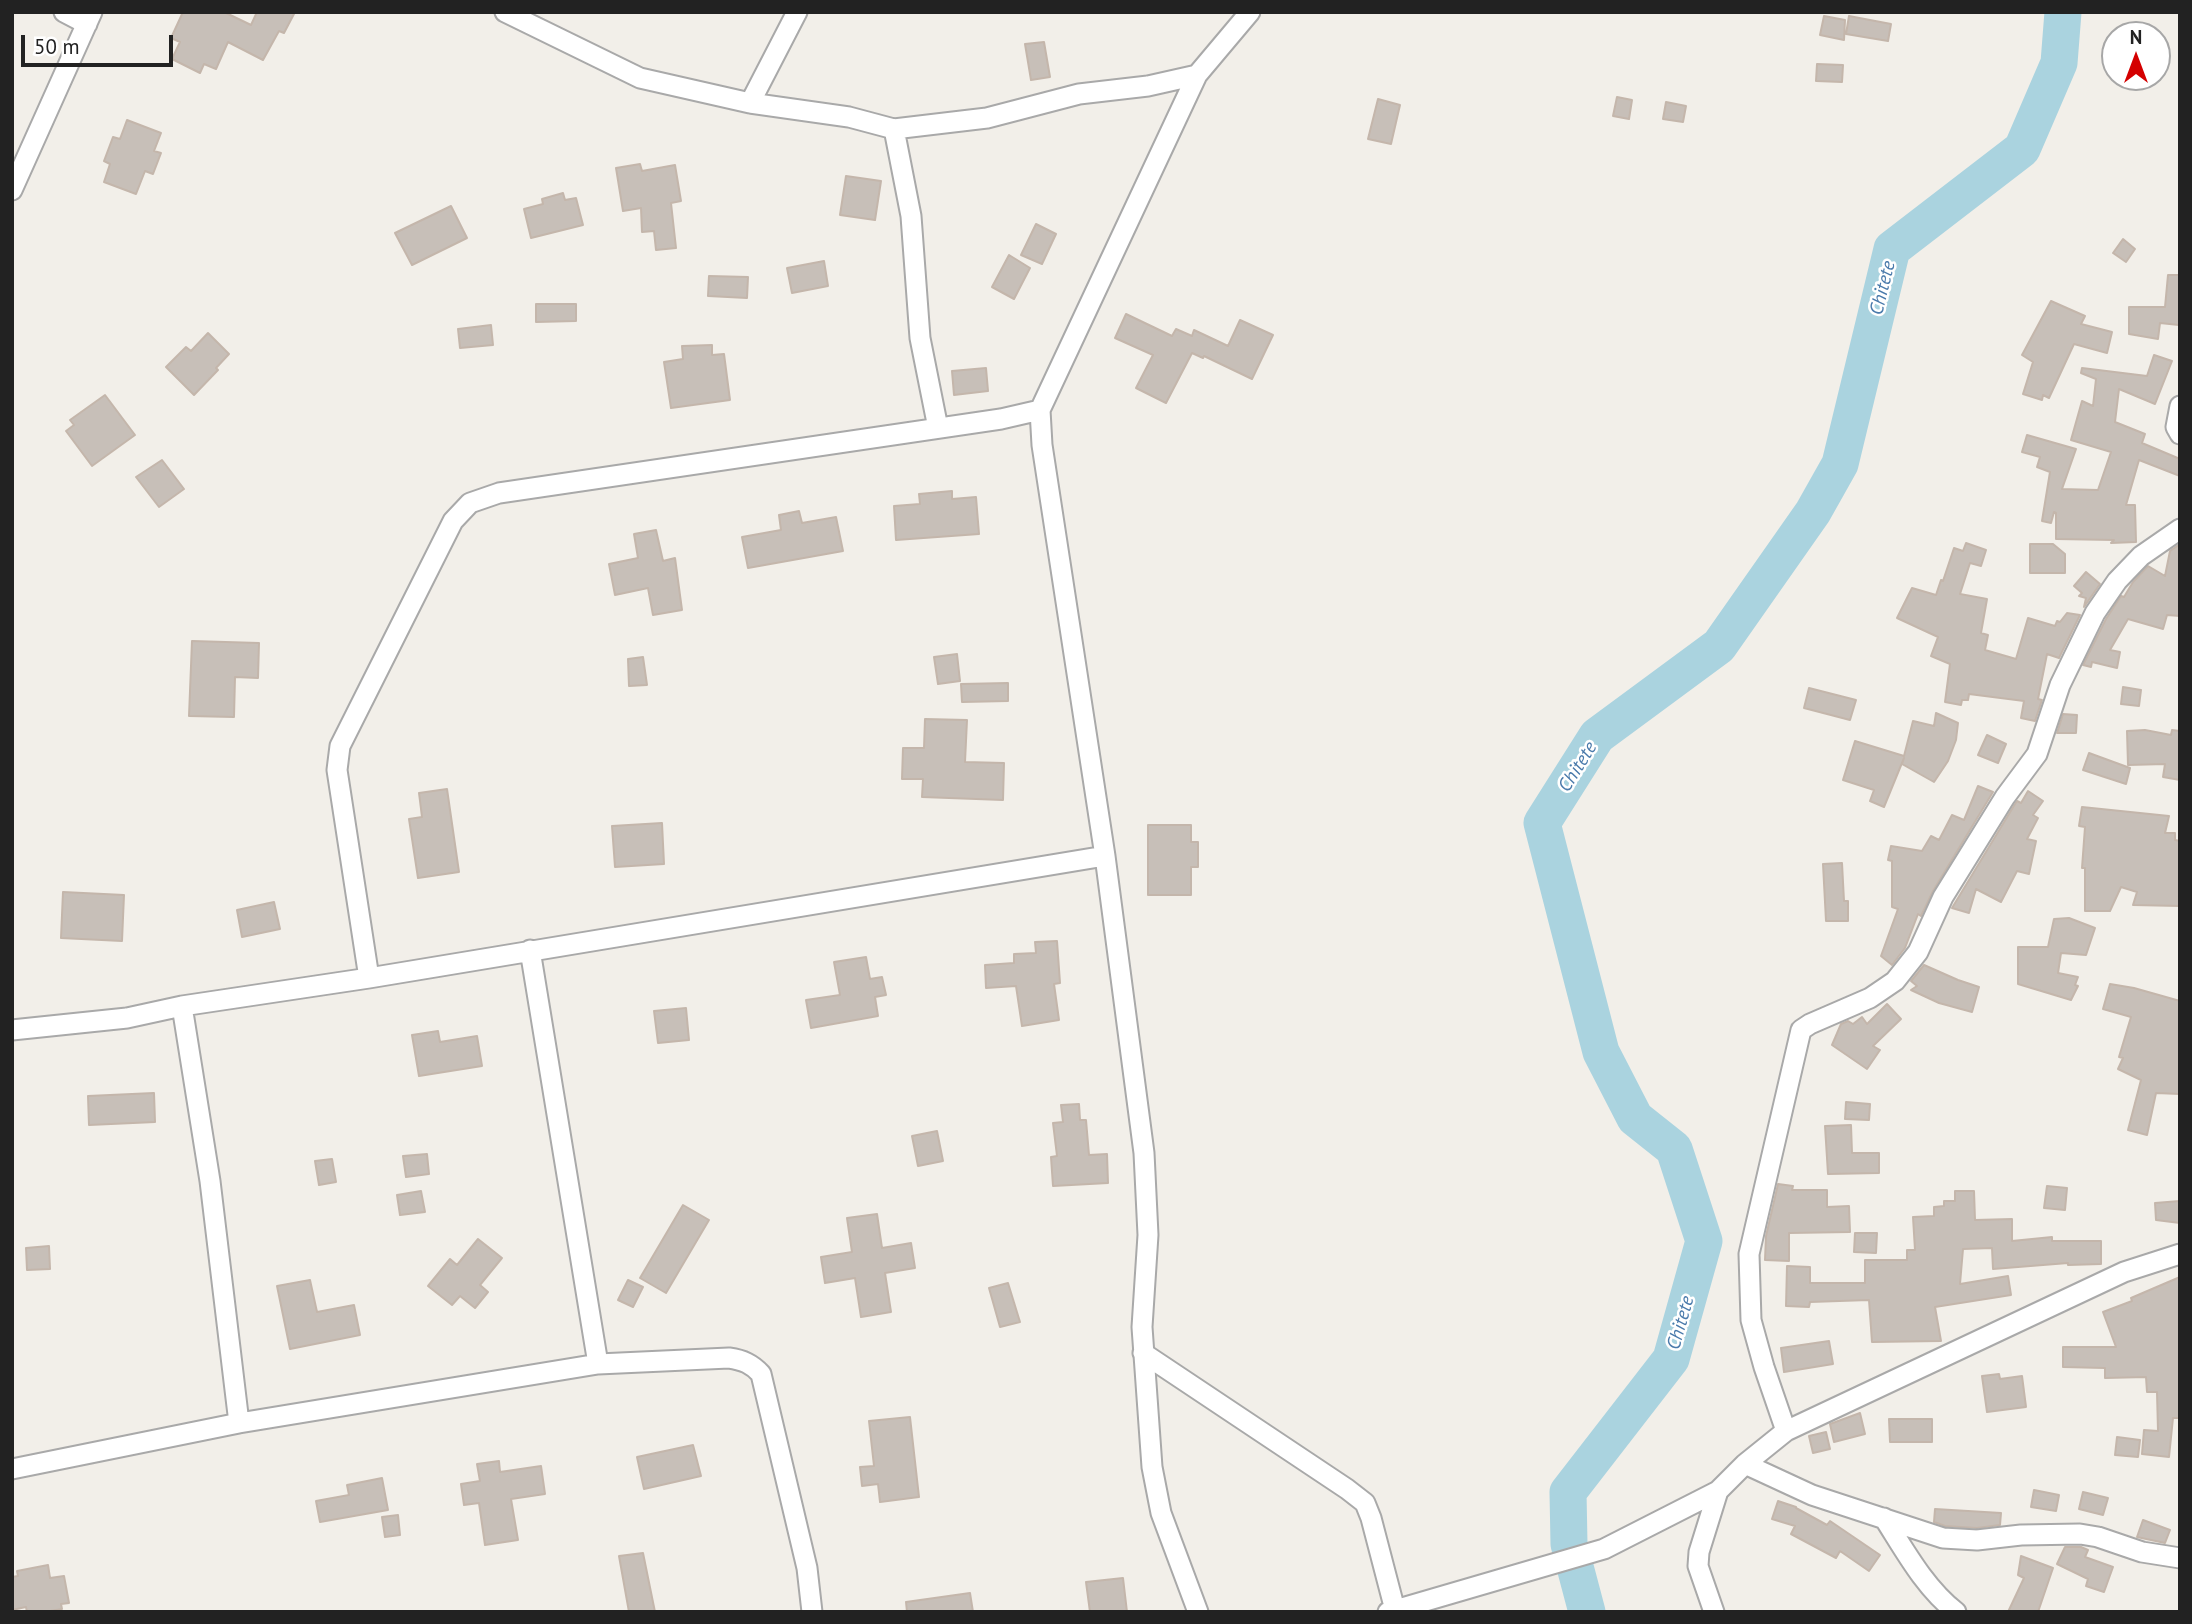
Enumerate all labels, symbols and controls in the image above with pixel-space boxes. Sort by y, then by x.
scale bar [24,21,177,65]
north arrow [2101,21,2171,91]
text: N [2130,25,2142,49]
text: 50 m [34,33,80,60]
water label: Chitete [1865,259,1901,317]
water label: Chitete [1554,738,1602,796]
water label: Chitete [1662,1294,1700,1352]

